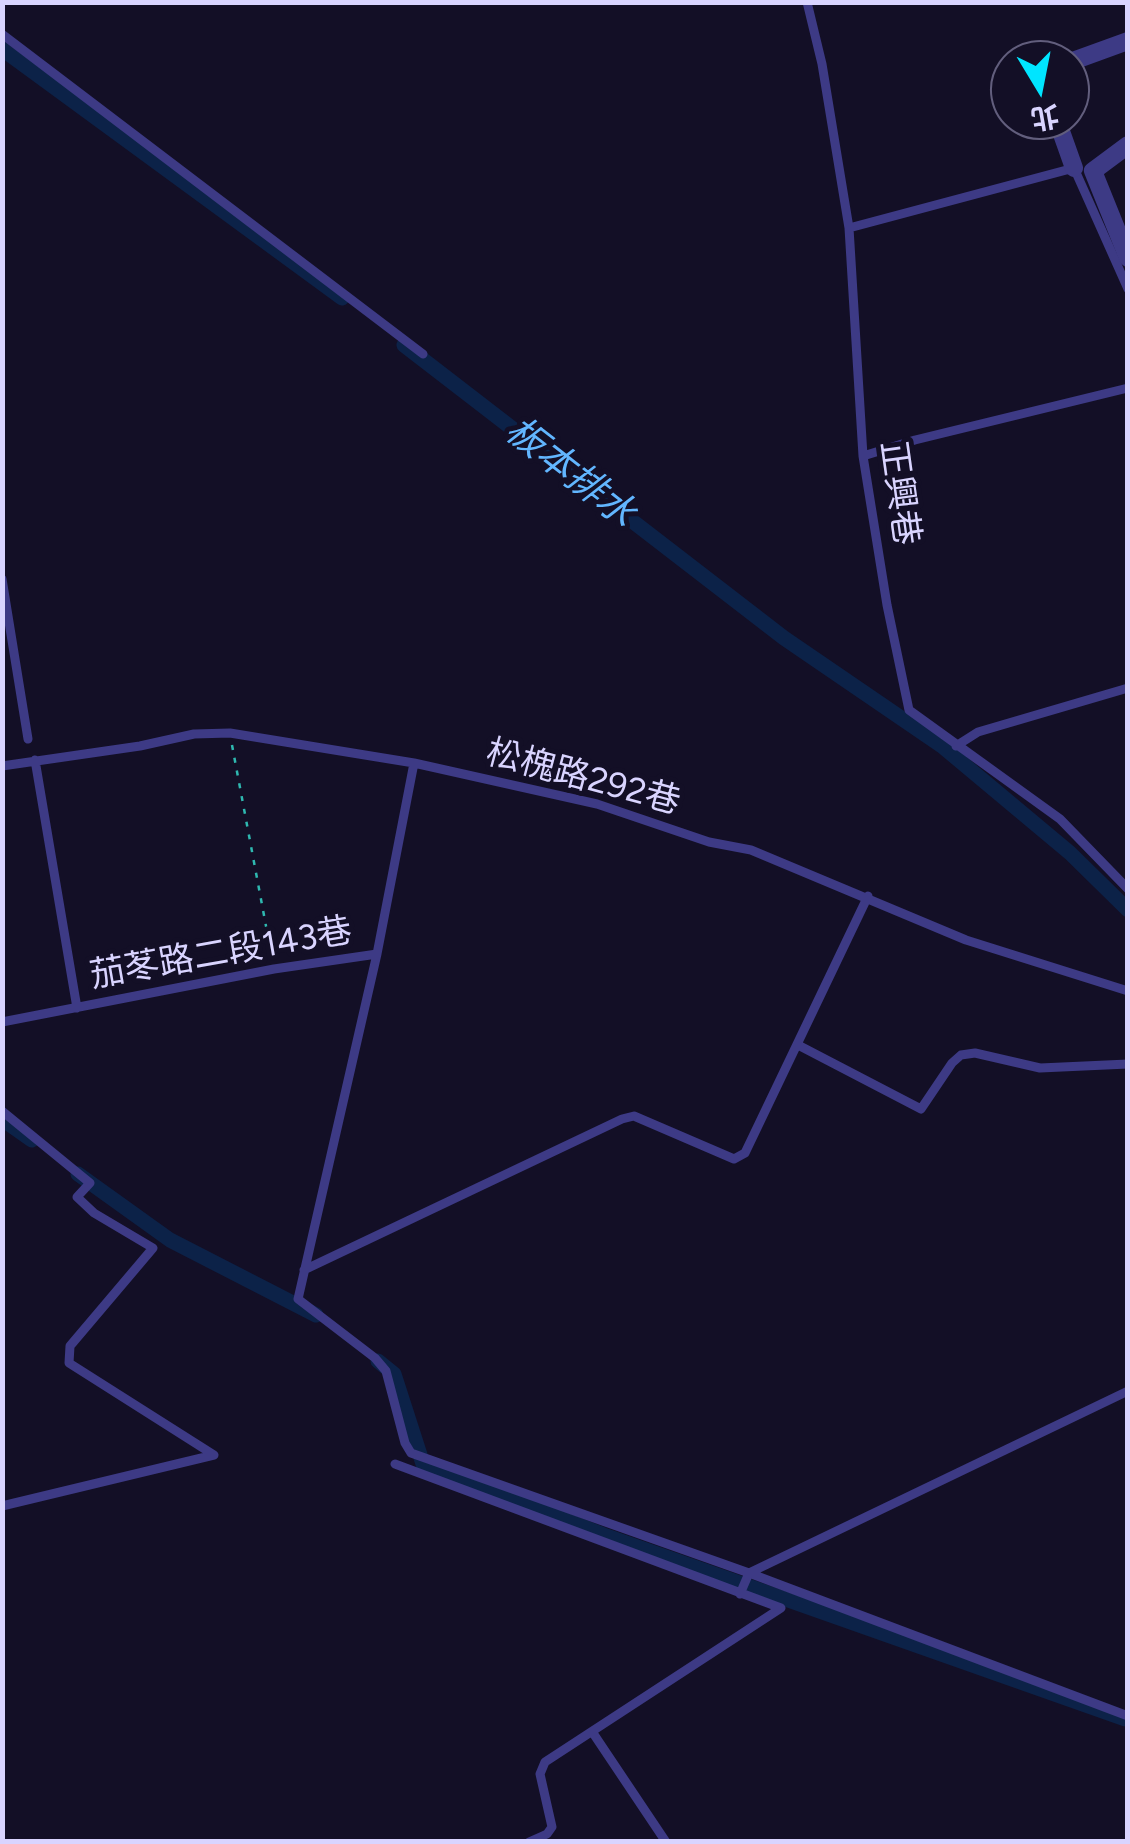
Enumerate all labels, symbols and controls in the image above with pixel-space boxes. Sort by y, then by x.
north arrow [990,40,1090,140]
text: 北 [1028,98,1062,137]
water label: 板本排水 [496,408,644,538]
street label: 正興巷 [871,438,927,548]
street label: 松槐路292巷 [481,732,685,824]
street label: 茄苳路二段143巷 [87,910,355,998]

